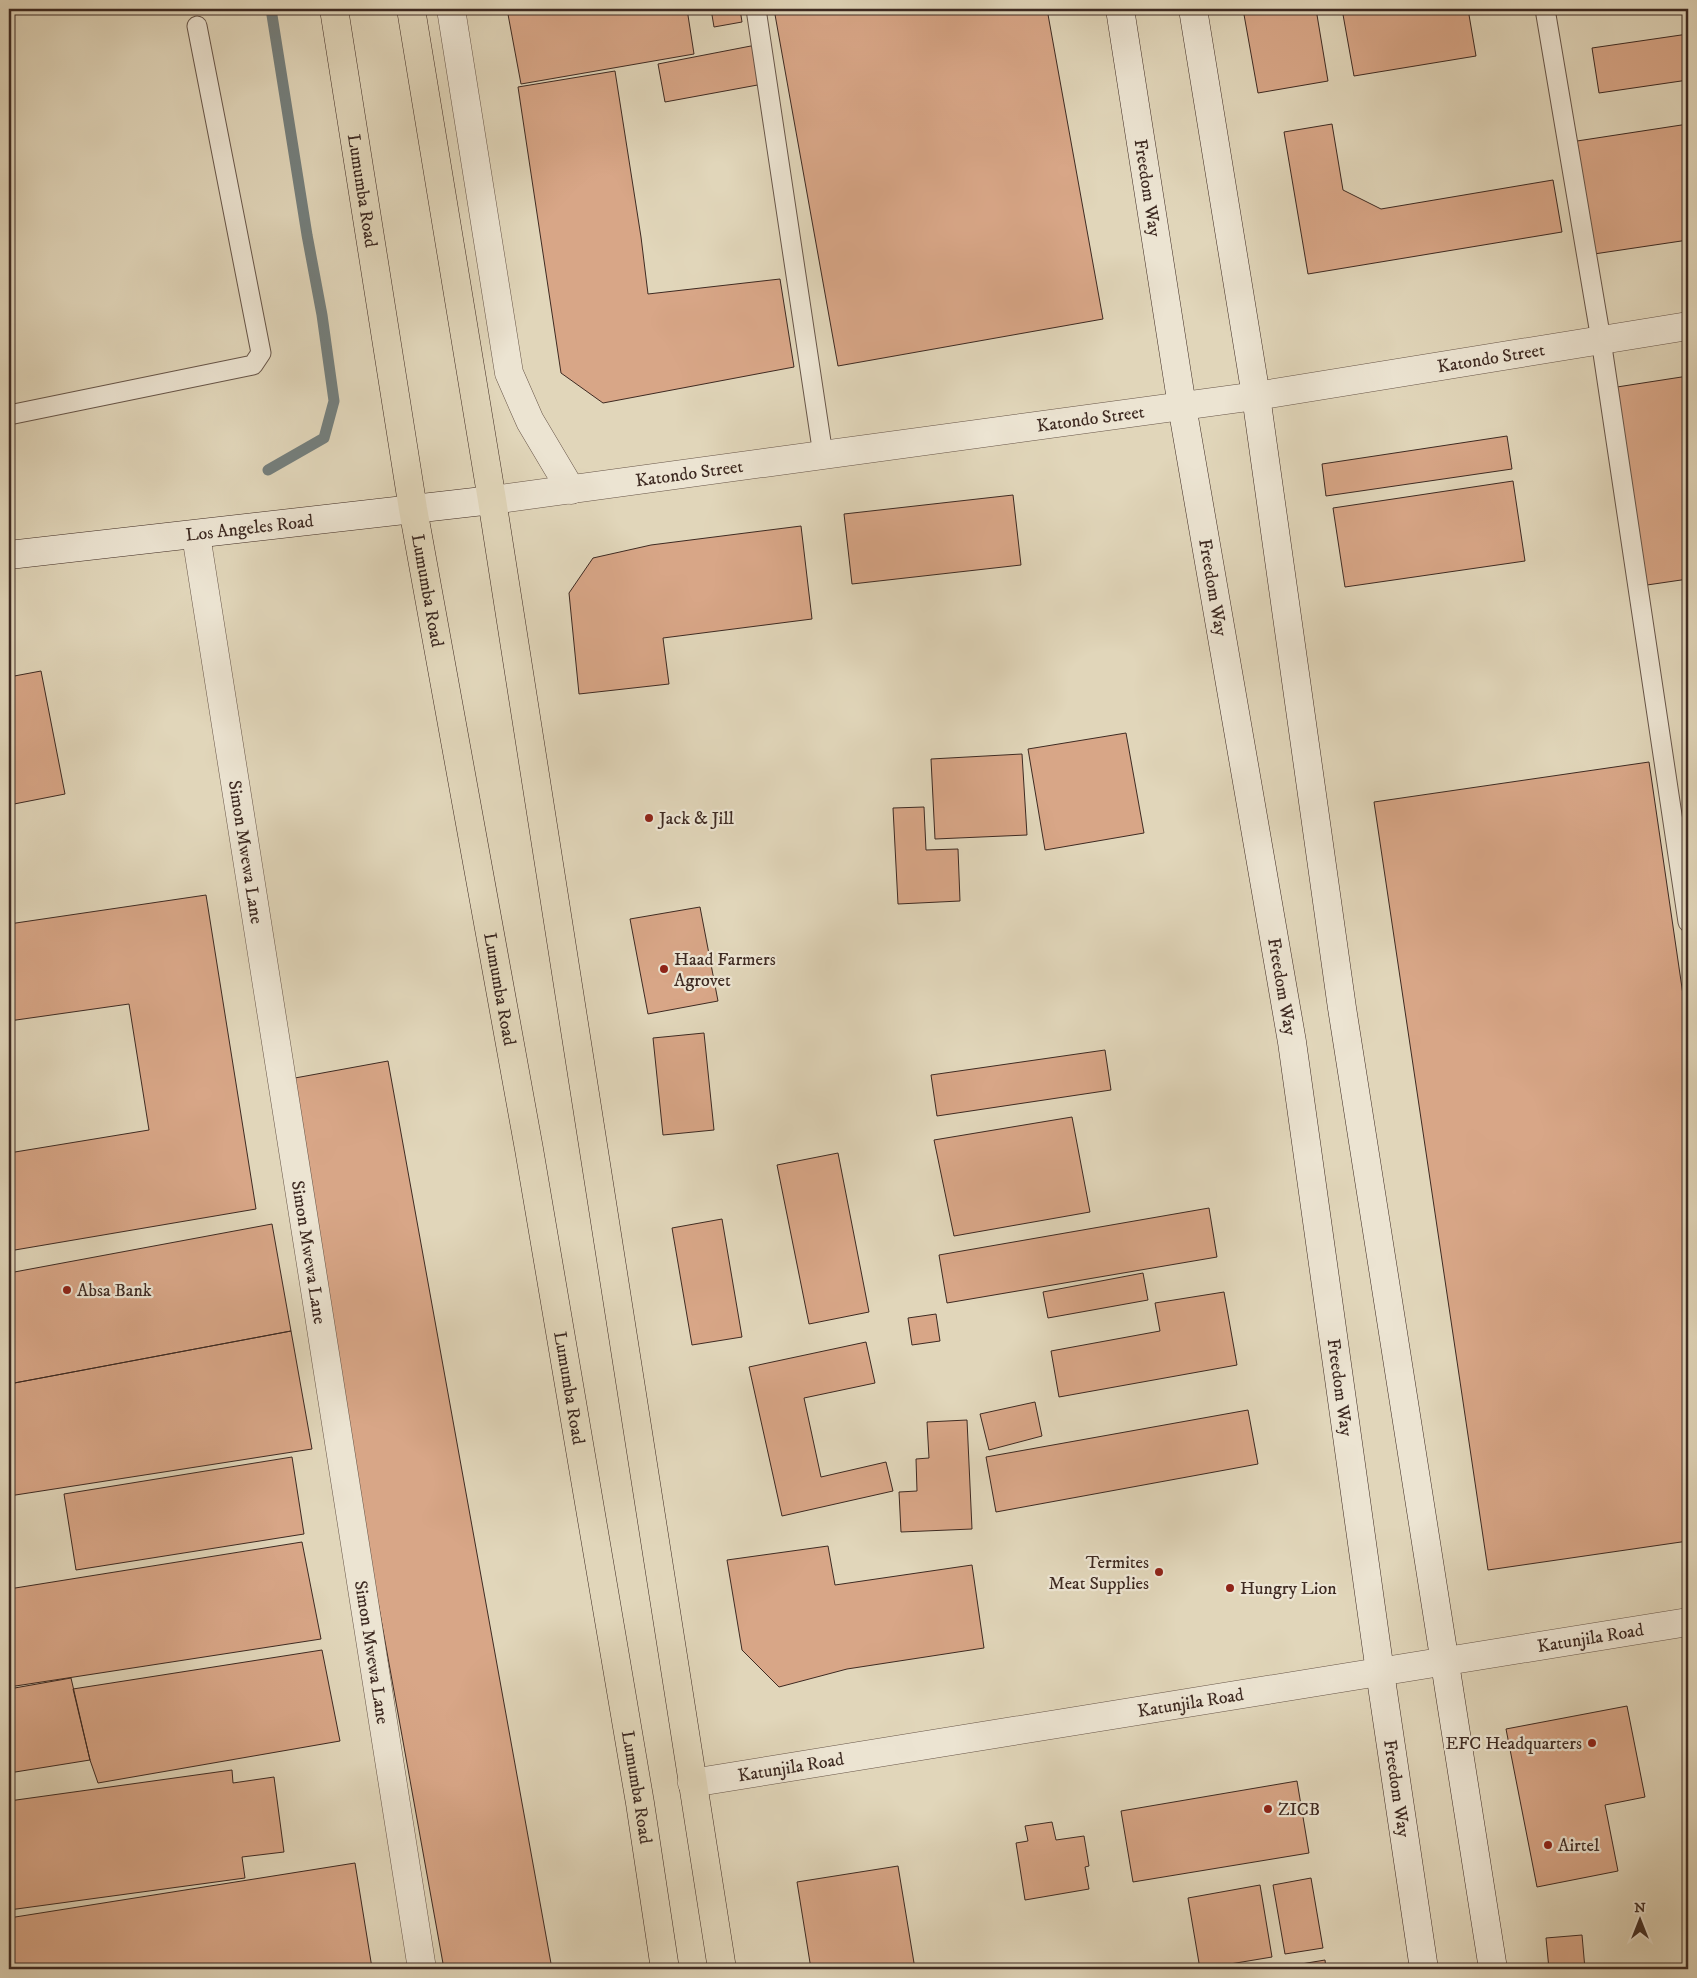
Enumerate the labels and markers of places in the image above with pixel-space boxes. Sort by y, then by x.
place label: Jack & Jill [657,808,735,830]
marker: Jack & Jill [643,812,655,824]
place label: Haad Farmers Agrovet [674,949,776,992]
marker: Haad Farmers Agrovet [658,963,670,975]
place label: Absa Bank [77,1280,152,1302]
marker: Absa Bank [61,1284,73,1296]
place label: Termites Meat Supplies [1048,1552,1149,1595]
marker: Termites Meat Supplies [1153,1566,1165,1578]
place label: Hungry Lion [1240,1578,1337,1600]
marker: Hungry Lion [1224,1582,1236,1594]
place label: EFC Headquarters [1446,1733,1582,1755]
marker: EFC Headquarters [1586,1737,1598,1749]
place label: ZICB [1278,1799,1320,1821]
marker: ZICB [1262,1803,1274,1815]
place label: Airtel [1558,1835,1600,1857]
marker: Airtel [1542,1839,1554,1851]

